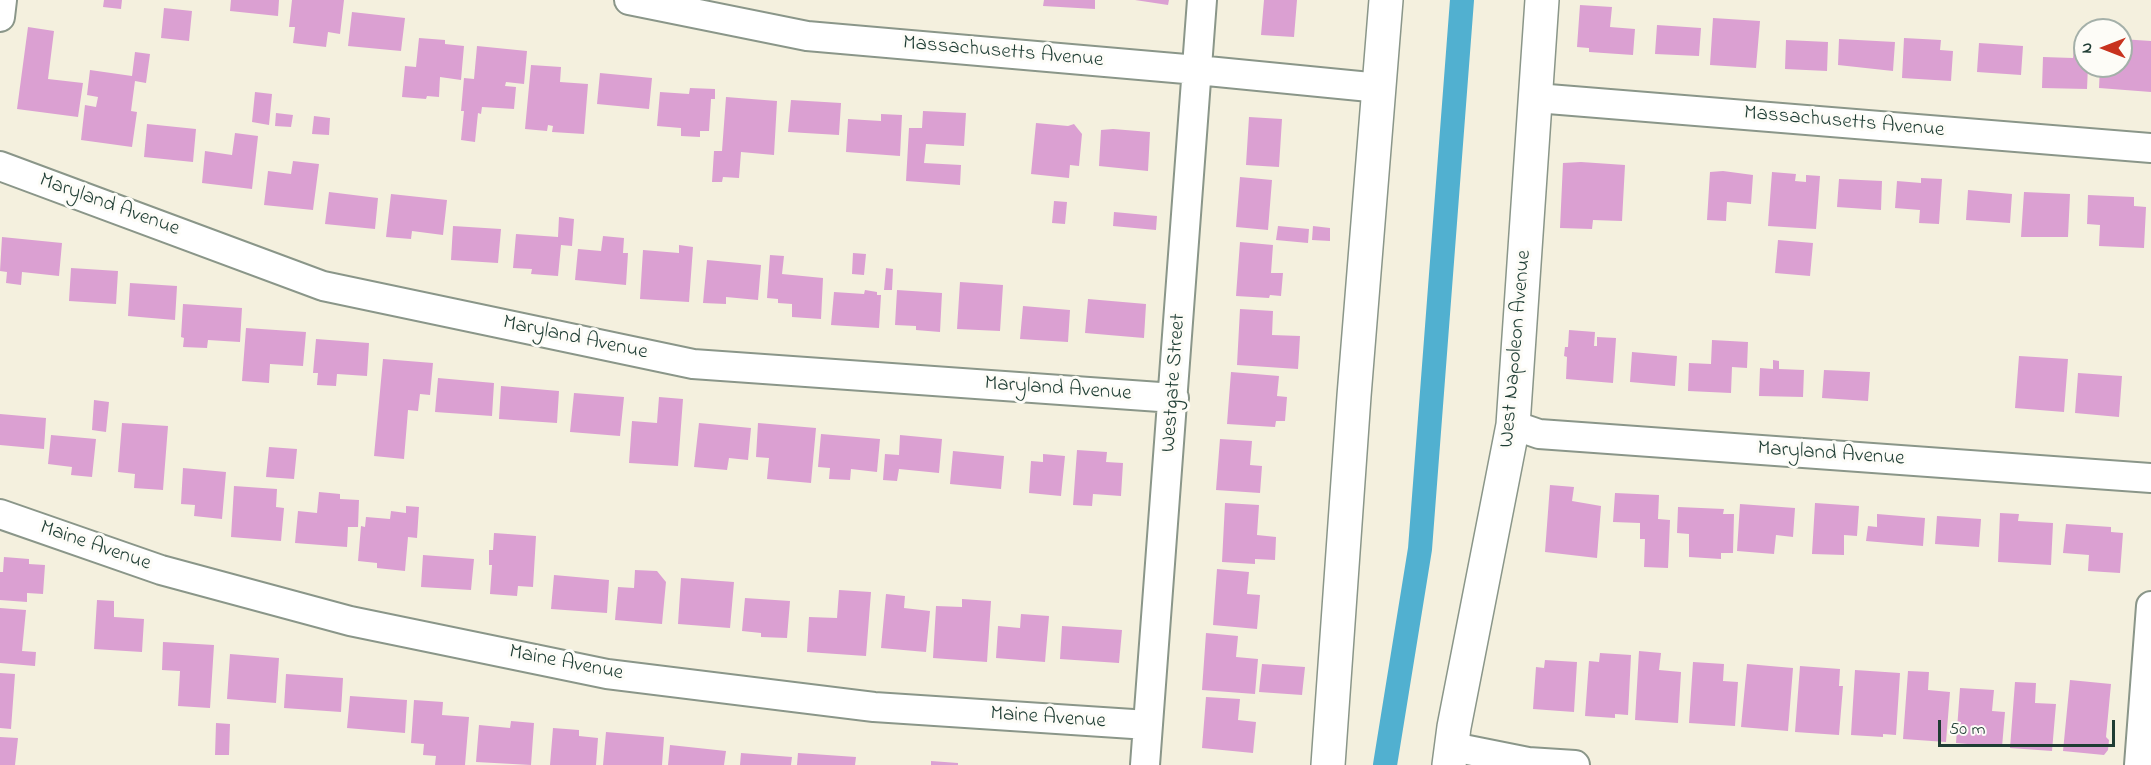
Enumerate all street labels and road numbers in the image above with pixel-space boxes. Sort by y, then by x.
street label: Massachusetts Avenue [902,32,1104,74]
street label: Massachusetts Avenue [1743,102,1945,144]
street label: Maryland Avenue [35,169,183,243]
street label: West Napoleon Avenue [1496,249,1538,449]
street label: Maryland Avenue [500,311,650,367]
street label: Westgate Street [1158,313,1192,453]
street label: Maryland Avenue [984,372,1132,408]
street label: Maryland Avenue [1757,437,1905,473]
street label: Maine Avenue [36,516,154,578]
street label: Maine Avenue [507,641,625,687]
street label: Maine Avenue [989,702,1107,736]

